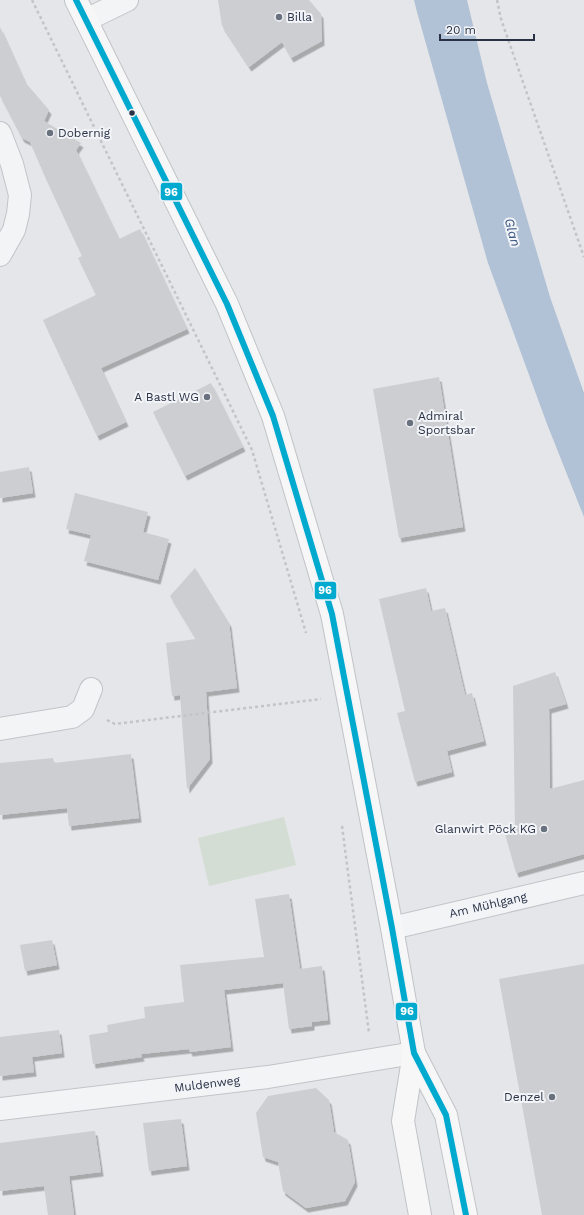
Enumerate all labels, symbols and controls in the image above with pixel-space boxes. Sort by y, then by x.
place label: Billa [287,10,312,24]
marker: Billa [274,12,284,22]
scale bar [440,16,534,42]
text: 20 m [446,23,476,37]
unlabelled marker [127,108,137,118]
place label: Dobernig [58,126,111,140]
marker: Dobernig [45,128,55,138]
line badge: 96 [160,182,183,201]
text: 96 [164,186,178,199]
water label: Glan [502,216,524,248]
place label: A Bastl WG [134,390,199,404]
marker: A Bastl WG [202,392,212,402]
place label: Admiral Sportsbar [418,409,476,437]
marker: Admiral Sportsbar [405,418,415,428]
line badge: 96 [314,581,337,600]
text: 96 [318,584,332,597]
place label: Glanwirt Pöck KG [435,822,536,836]
marker: Glanwirt Pöck KG [539,824,549,834]
street label: Am Mühlgang [448,889,529,921]
line badge: 96 [395,1002,418,1021]
text: 96 [400,1005,414,1018]
street label: Muldenweg [173,1073,241,1095]
place label: Denzel [504,1090,544,1104]
marker: Denzel [547,1092,557,1102]

